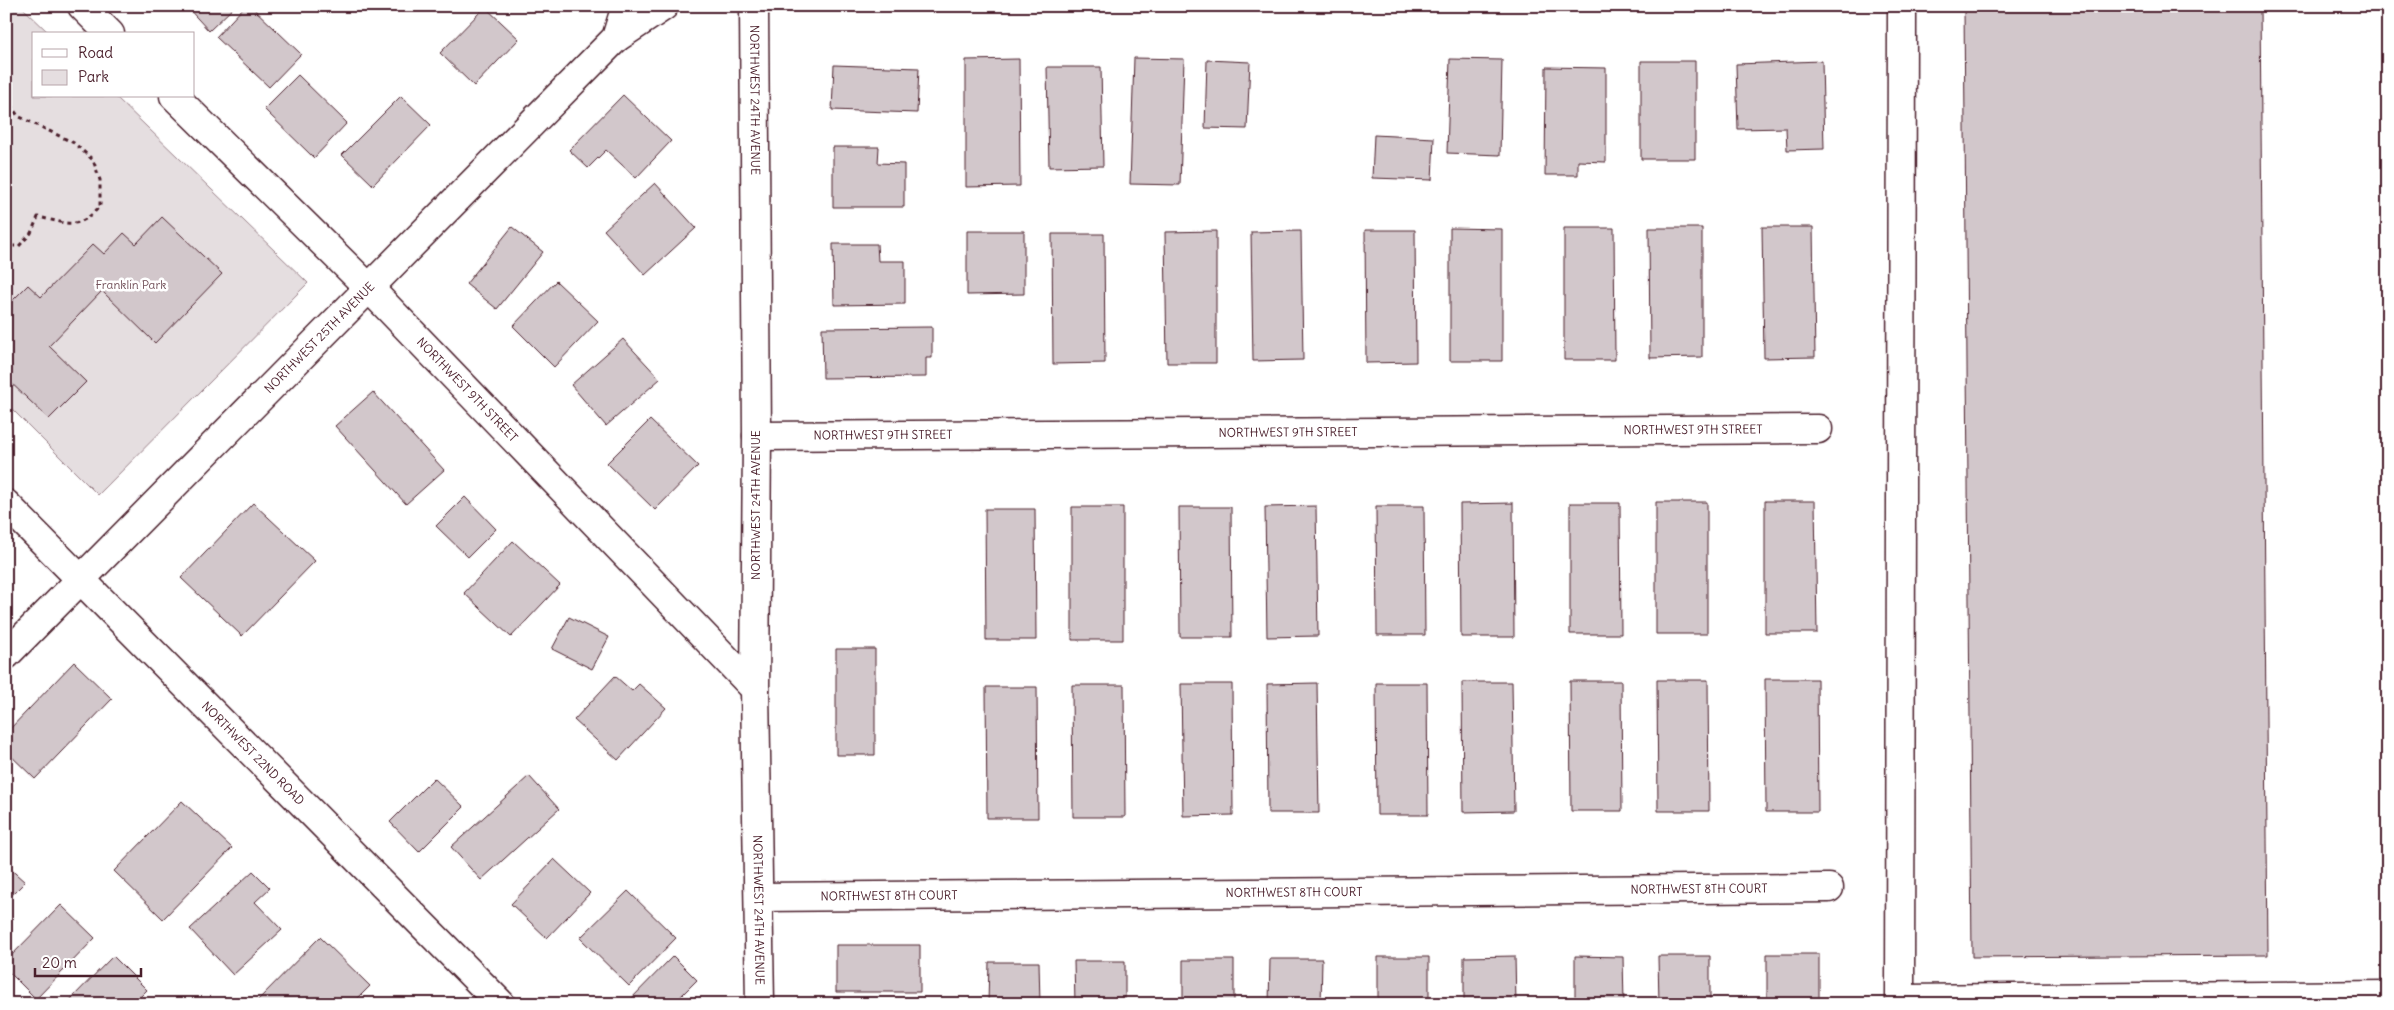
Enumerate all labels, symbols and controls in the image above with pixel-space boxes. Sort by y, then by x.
street label: NORTHWEST 24TH AVENUE [747,25,763,175]
legend [32,32,195,98]
text: Road [78,43,113,62]
text: Park [78,67,109,86]
park label: Franklin Park [96,277,166,292]
street label: NORTHWEST 25TH AVENUE [261,279,377,396]
street label: NORTHWEST 9TH STREET [414,334,521,445]
street label: NORTHWEST 9TH STREET [1623,421,1763,437]
street label: NORTHWEST 9TH STREET [1218,424,1358,440]
street label: NORTHWEST 9TH STREET [813,427,953,443]
street label: NORTHWEST 24TH AVENUE [748,430,763,580]
street label: NORTHWEST 22ND ROAD [199,698,308,808]
street label: NORTHWEST 24TH AVENUE [750,835,768,985]
street label: NORTHWEST 8TH COURT [1630,881,1767,897]
street label: NORTHWEST 8TH COURT [1225,884,1363,900]
street label: NORTHWEST 8TH COURT [820,887,958,903]
scale bar [35,945,141,977]
text: 20 m [42,953,77,972]

